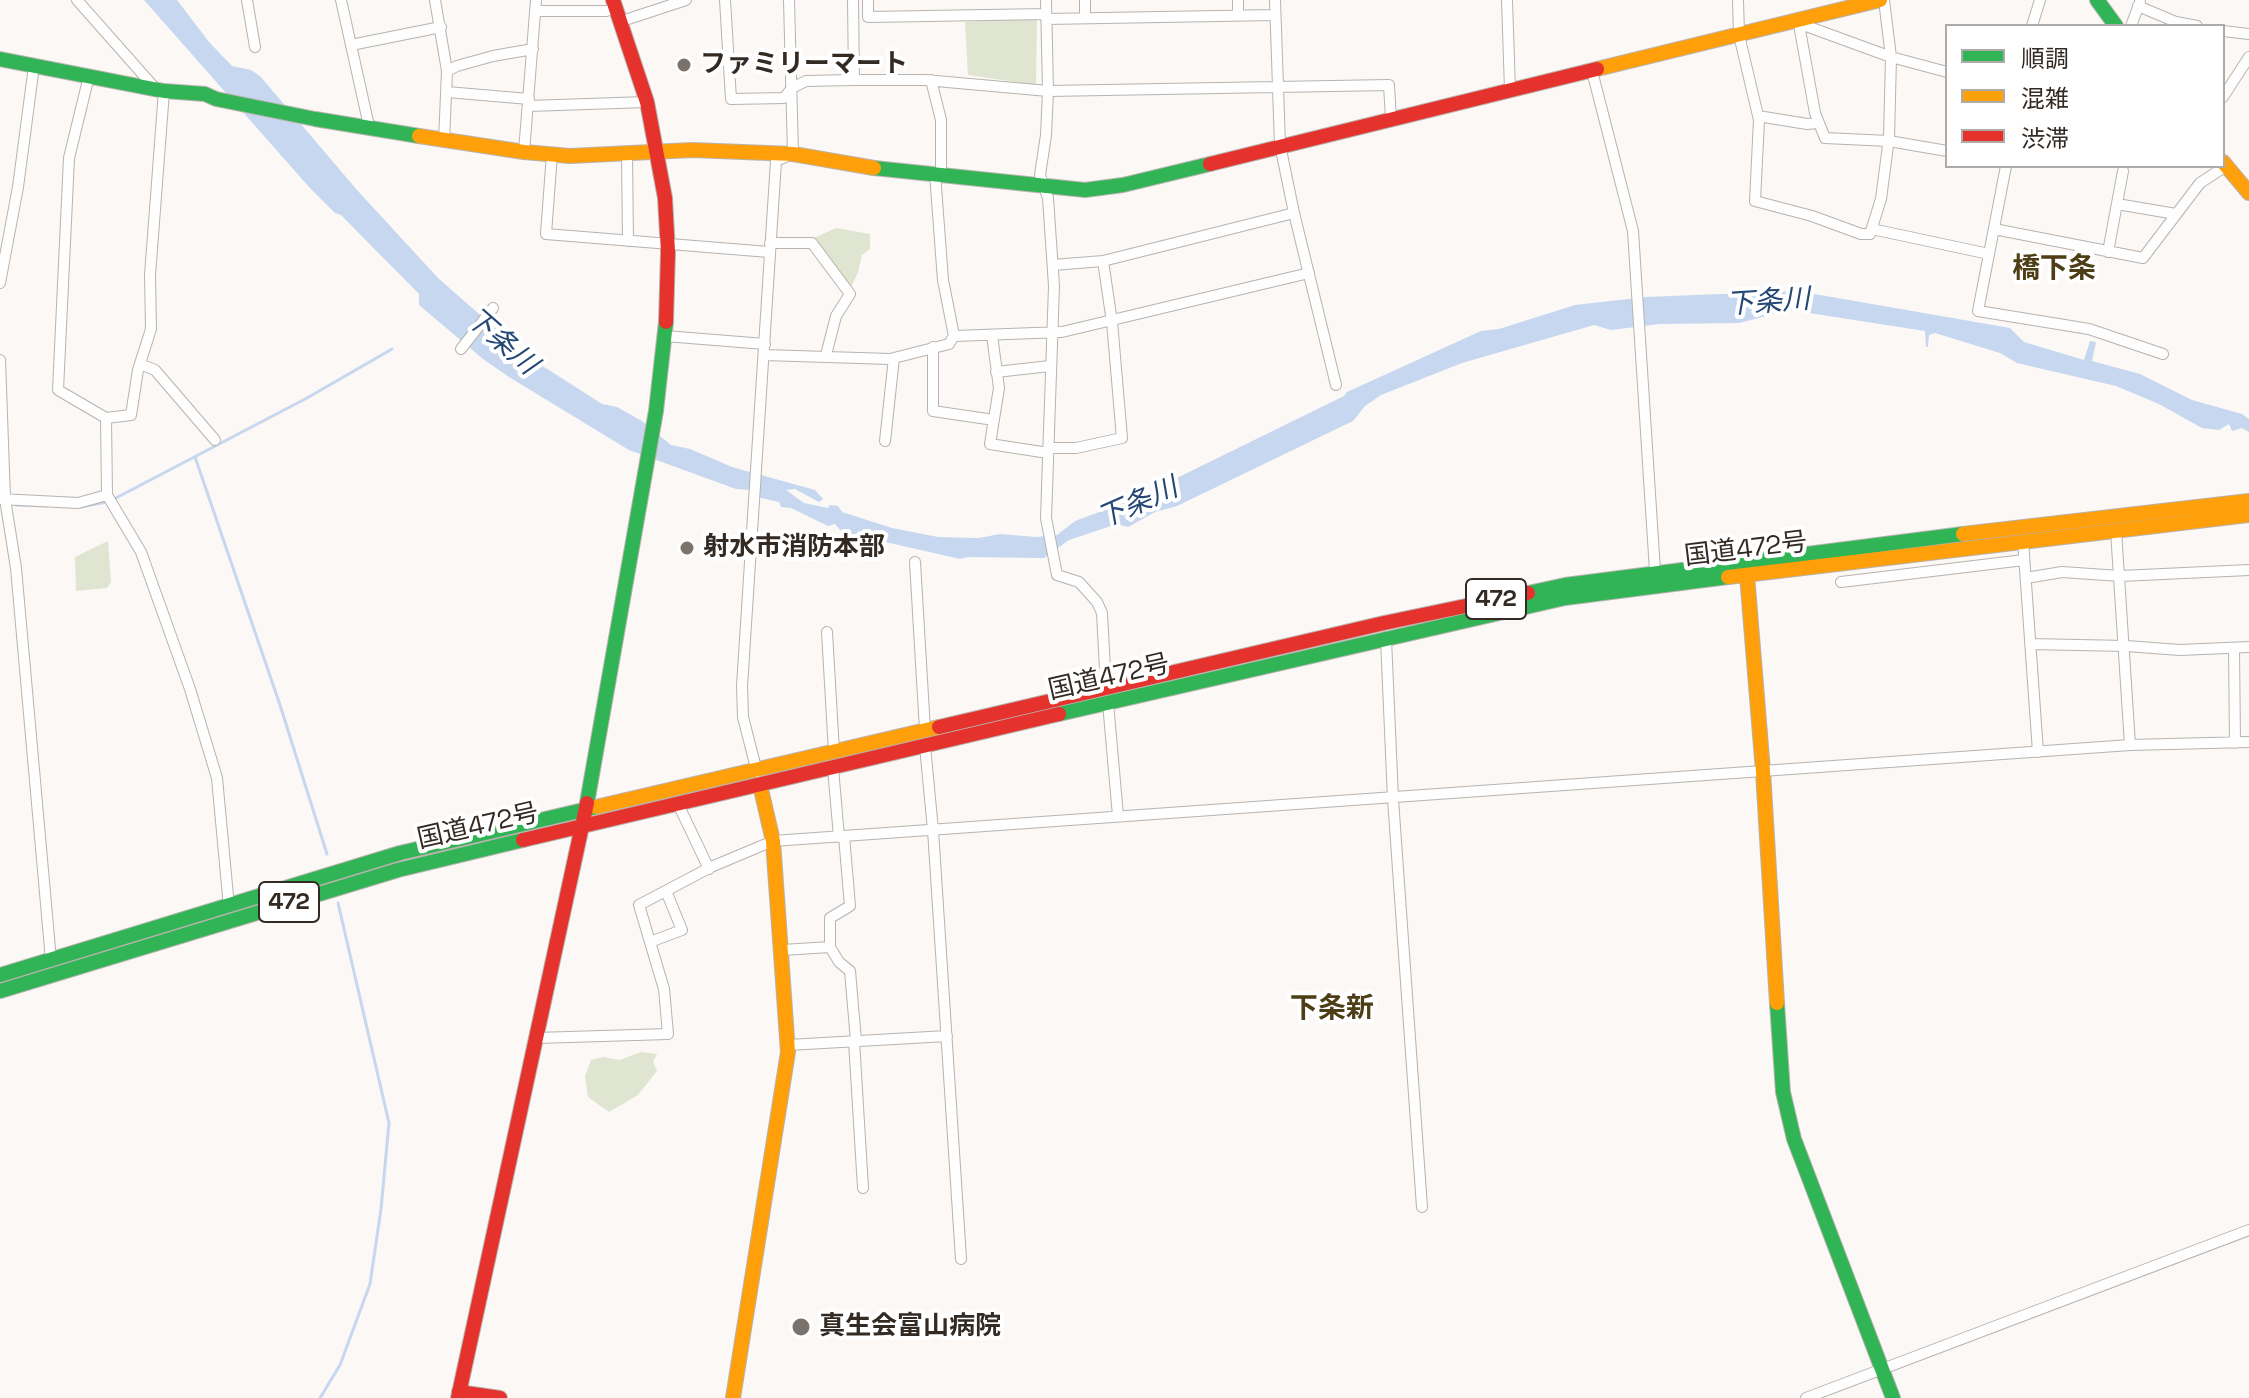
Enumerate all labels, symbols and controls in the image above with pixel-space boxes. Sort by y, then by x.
legend [1945,24,2225,168]
text: 順調 [2021,43,2069,74]
place label: ファミリーマート [700,49,908,81]
marker: ファミリーマート [675,56,693,74]
text: 混雑 [2021,83,2069,114]
text: 渋滞 [2021,123,2069,154]
district label: 橋下条 [2012,252,2096,286]
water label: 下条川 [1725,283,1811,323]
water label: 下条川 [458,302,544,382]
water label: 下条川 [1093,472,1183,536]
street label: 国道472号 [1683,527,1809,573]
place label: 射水市消防本部 [703,532,885,564]
marker: 射水市消防本部 [678,539,696,557]
road number: 472 [1466,579,1526,619]
street label: 国道472号 [1045,649,1173,707]
street label: 国道472号 [414,798,542,856]
road number: 472 [259,882,319,922]
district label: 下条新 [1290,992,1374,1026]
place label: 真生会富山病院 [819,1311,1001,1343]
marker: 真生会富山病院 [790,1316,812,1338]

